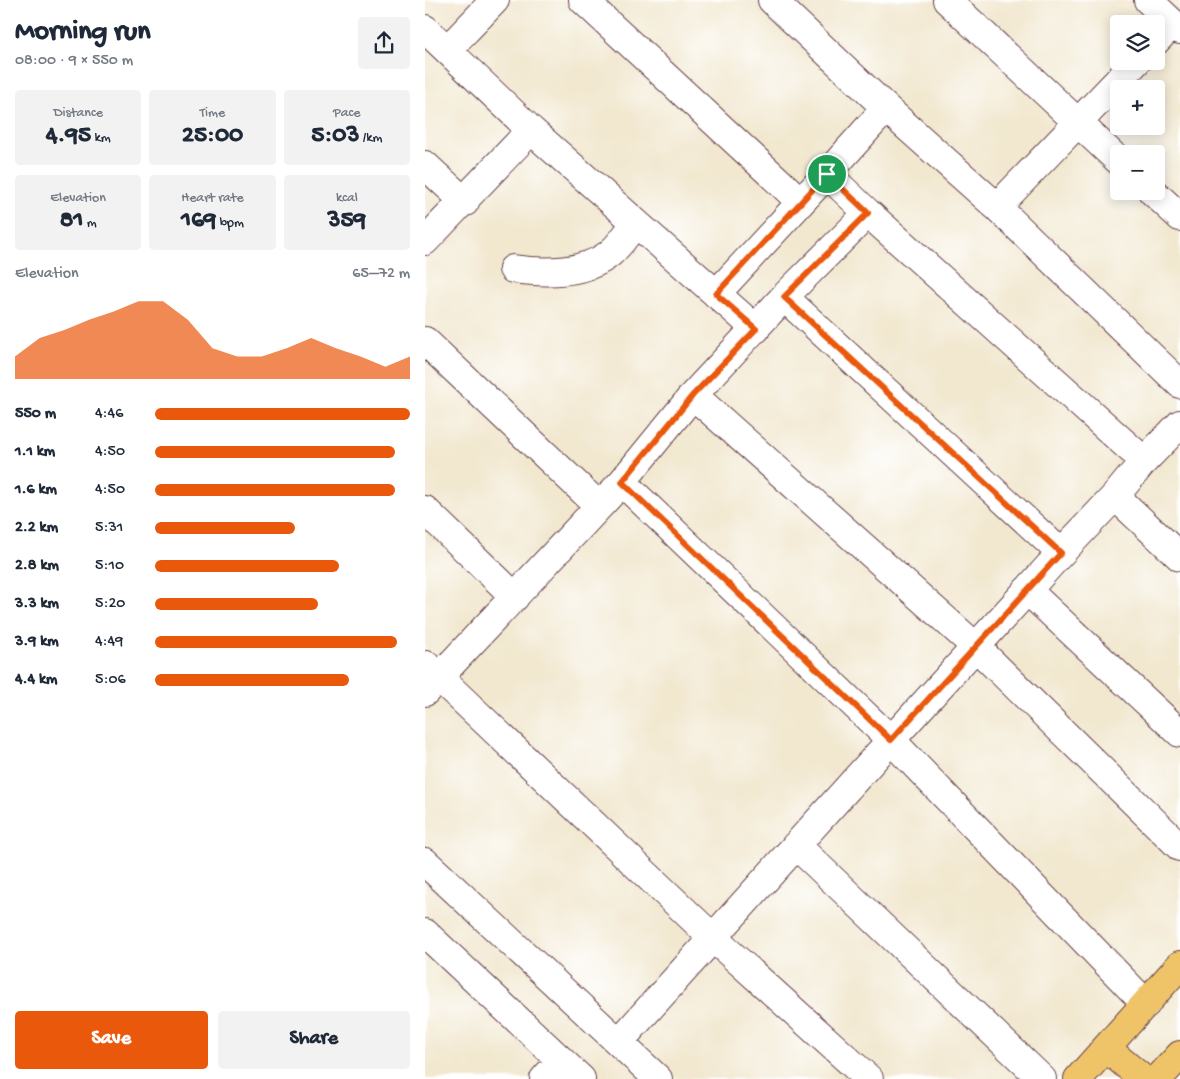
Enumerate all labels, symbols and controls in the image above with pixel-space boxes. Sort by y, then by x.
map controls [1110,15,1165,200]
button: layers [1110,15,1165,70]
text: Morning run [15,16,150,49]
button: share [358,17,410,69]
text: 08:00 · 9 × 550 m [15,52,133,71]
button: + [1110,80,1165,135]
text: Distance [53,105,103,122]
text: Time [200,105,225,122]
text: Pace [333,105,361,122]
text: 4.95 [46,122,91,151]
text: 25:00 [182,122,243,151]
text: 5:03 [311,122,359,151]
text: km [91,130,111,147]
text: /km [359,130,382,147]
button: − [1110,145,1165,200]
pin [806,153,848,195]
icon: arrive [813,160,841,188]
text: Elevation [50,190,106,207]
text: Heart rate [181,190,244,207]
text: kcal [336,190,358,207]
text: 81 [60,207,83,236]
text: 169 [181,207,216,236]
text: 359 [328,207,366,236]
text: m [83,215,97,232]
text: bpm [216,215,244,232]
text: Elevation [15,265,79,284]
text: 65–72 m [352,265,410,284]
text: 550 m [15,405,56,424]
text: 4:46 [95,405,123,424]
text: 1.1 km [15,443,55,462]
text: 4:50 [95,443,125,462]
text: 1.6 km [15,481,57,500]
text: 4:50 [95,481,125,500]
text: 2.2 km [15,519,58,538]
text: 5:31 [95,519,123,538]
text: 2.8 km [15,557,59,576]
text: 5:10 [95,557,124,576]
text: 3.3 km [15,595,59,614]
text: 5:20 [95,595,125,614]
text: 3.9 km [15,633,59,652]
text: 4:49 [95,633,123,652]
text: 4.4 km [15,671,57,690]
text: 5:06 [95,671,126,690]
button: Save [15,1011,208,1069]
button: Share [218,1011,410,1069]

